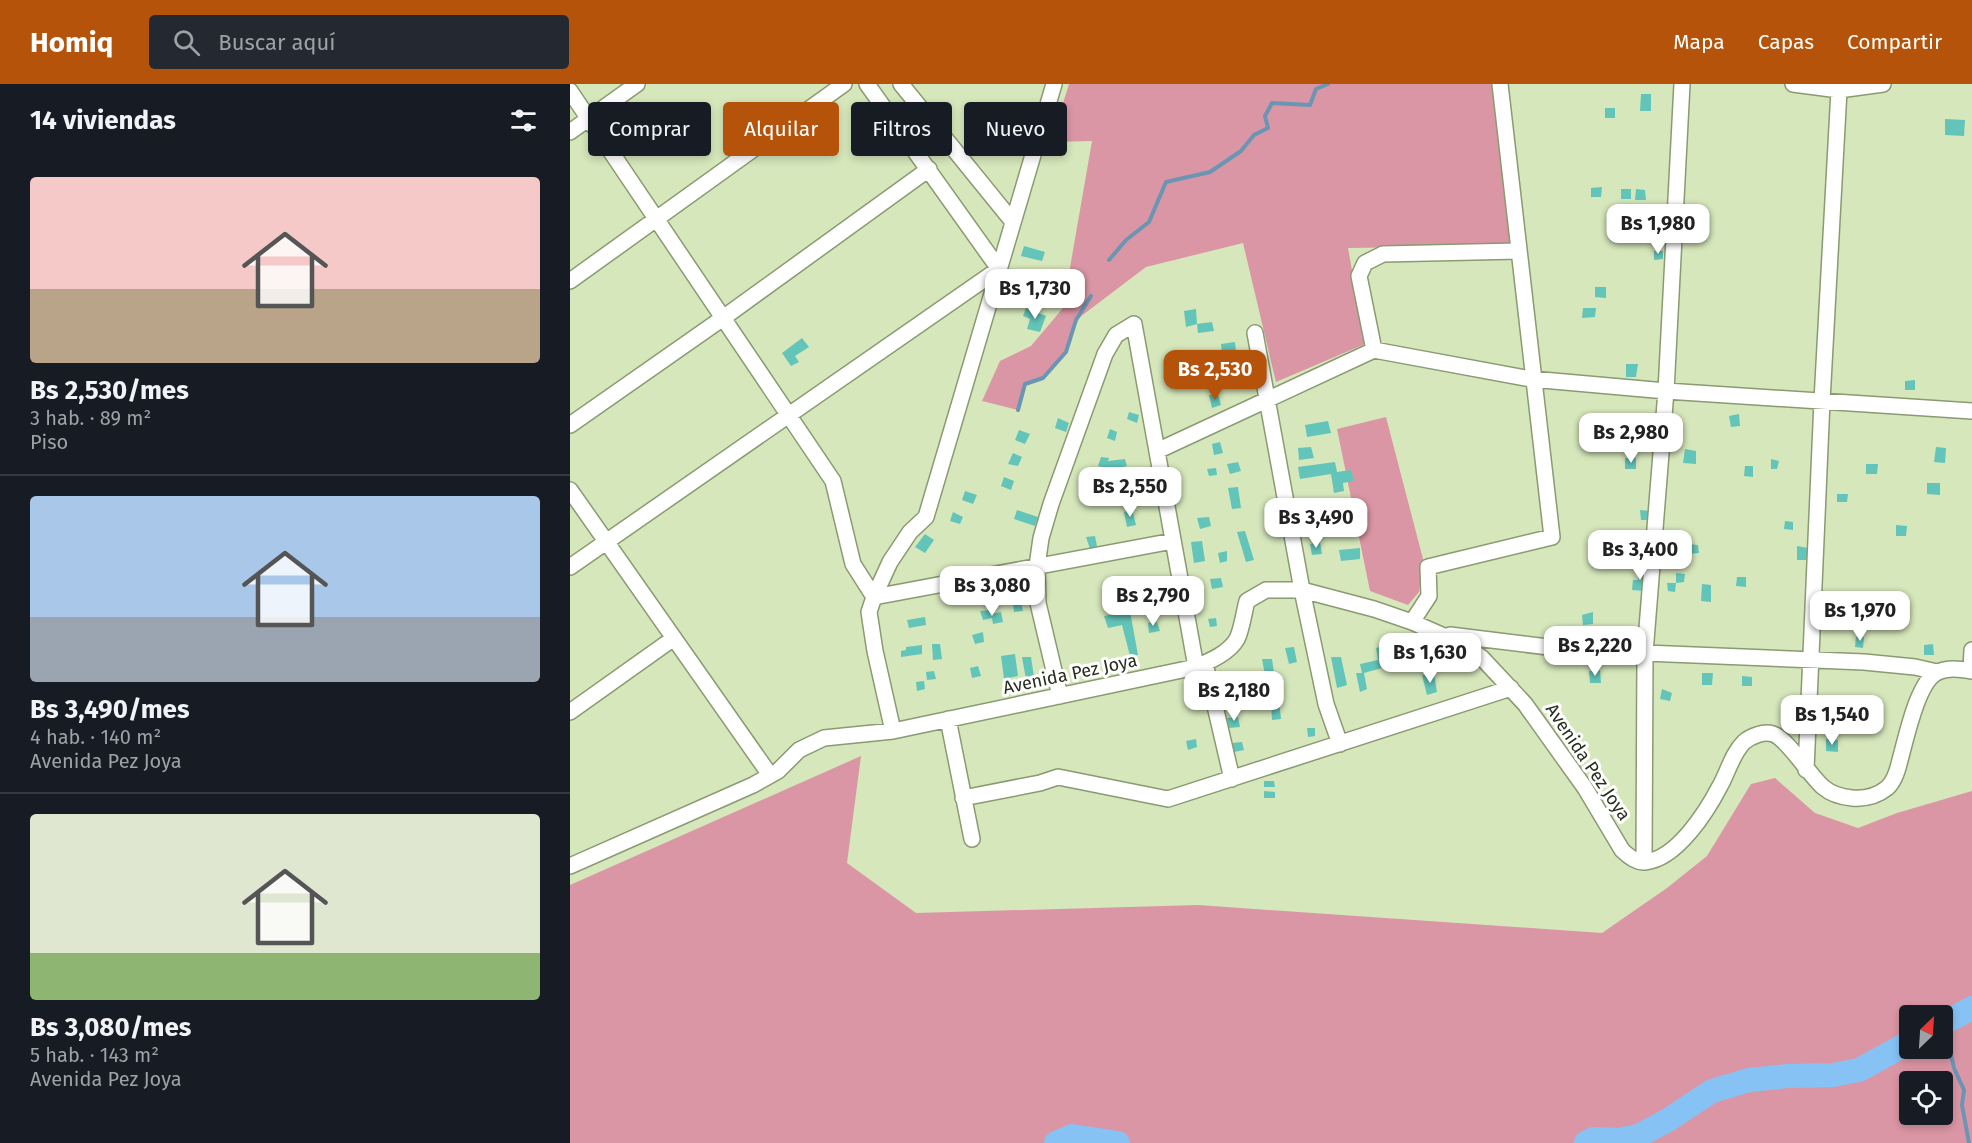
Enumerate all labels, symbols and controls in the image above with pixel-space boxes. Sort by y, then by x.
search box [149,15,569,69]
text: Homiq [30,26,113,59]
icon: search [170,26,203,59]
text: Buscar aquí [218,29,336,56]
text: Mapa [1673,29,1725,55]
text: Capas [1758,29,1814,55]
text: Compartir [1847,29,1942,55]
chip: Comprar [588,102,711,156]
chip: Alquilar [723,102,839,156]
chip: Filtros [851,102,952,156]
chip: Nuevo [964,102,1067,156]
icon: filters [507,104,540,137]
text: 14 viviendas [30,105,176,136]
pin: Bs 1,980 [1596,204,1720,255]
text: Bs 1,980 [1621,211,1695,235]
icon: home [231,216,339,324]
pin: Bs 1,730 [973,269,1097,320]
text: Bs 1,730 [999,276,1071,300]
pin: Bs 2,530 [1153,350,1277,401]
text: Bs 2,530 [1178,357,1252,381]
text: Bs 2,530/mes [30,375,189,406]
text: 3 hab. · 89 m² [30,406,151,430]
pin: Bs 2,980 [1569,413,1693,464]
text: Bs 2,980 [1593,420,1669,444]
text: Piso [30,430,68,454]
pin: Bs 2,550 [1068,467,1192,518]
text: Bs 2,550 [1092,474,1168,498]
pin: Bs 3,490 [1254,498,1378,549]
text: Bs 3,490 [1278,505,1354,529]
pin: Bs 3,400 [1578,530,1702,581]
icon: home [231,535,339,643]
text: Bs 3,400 [1602,537,1678,561]
pin: Bs 3,080 [930,566,1054,617]
text: Bs 3,080 [954,573,1030,597]
pin: Bs 2,790 [1091,576,1215,627]
text: Bs 2,790 [1116,583,1190,607]
pin: Bs 1,970 [1798,591,1922,642]
text: Bs 1,970 [1824,598,1896,622]
pin: Bs 2,220 [1533,626,1657,677]
pin: Bs 1,630 [1368,633,1492,684]
text: Bs 2,220 [1558,633,1632,657]
text: Bs 1,630 [1393,640,1467,664]
street label: Avenida Pez Joya [1001,649,1139,699]
pin: Bs 2,180 [1172,671,1296,722]
text: Bs 2,180 [1198,678,1270,702]
text: Bs 3,490/mes [30,694,190,725]
pin: Bs 1,540 [1770,695,1894,746]
street label: Avenida Pez Joya [1541,699,1635,825]
text: Bs 1,540 [1795,702,1869,726]
text: 4 hab. · 140 m² [30,725,161,749]
text: Avenida Pez Joya [30,749,182,773]
icon: home [231,853,339,961]
north arrow [1899,1005,1953,1059]
map controls [1899,1005,1953,1125]
text: Bs 3,080/mes [30,1012,191,1043]
text: 5 hab. · 143 m² [30,1043,159,1067]
text: Avenida Pez Joya [30,1067,182,1091]
button: locate [1899,1071,1953,1125]

